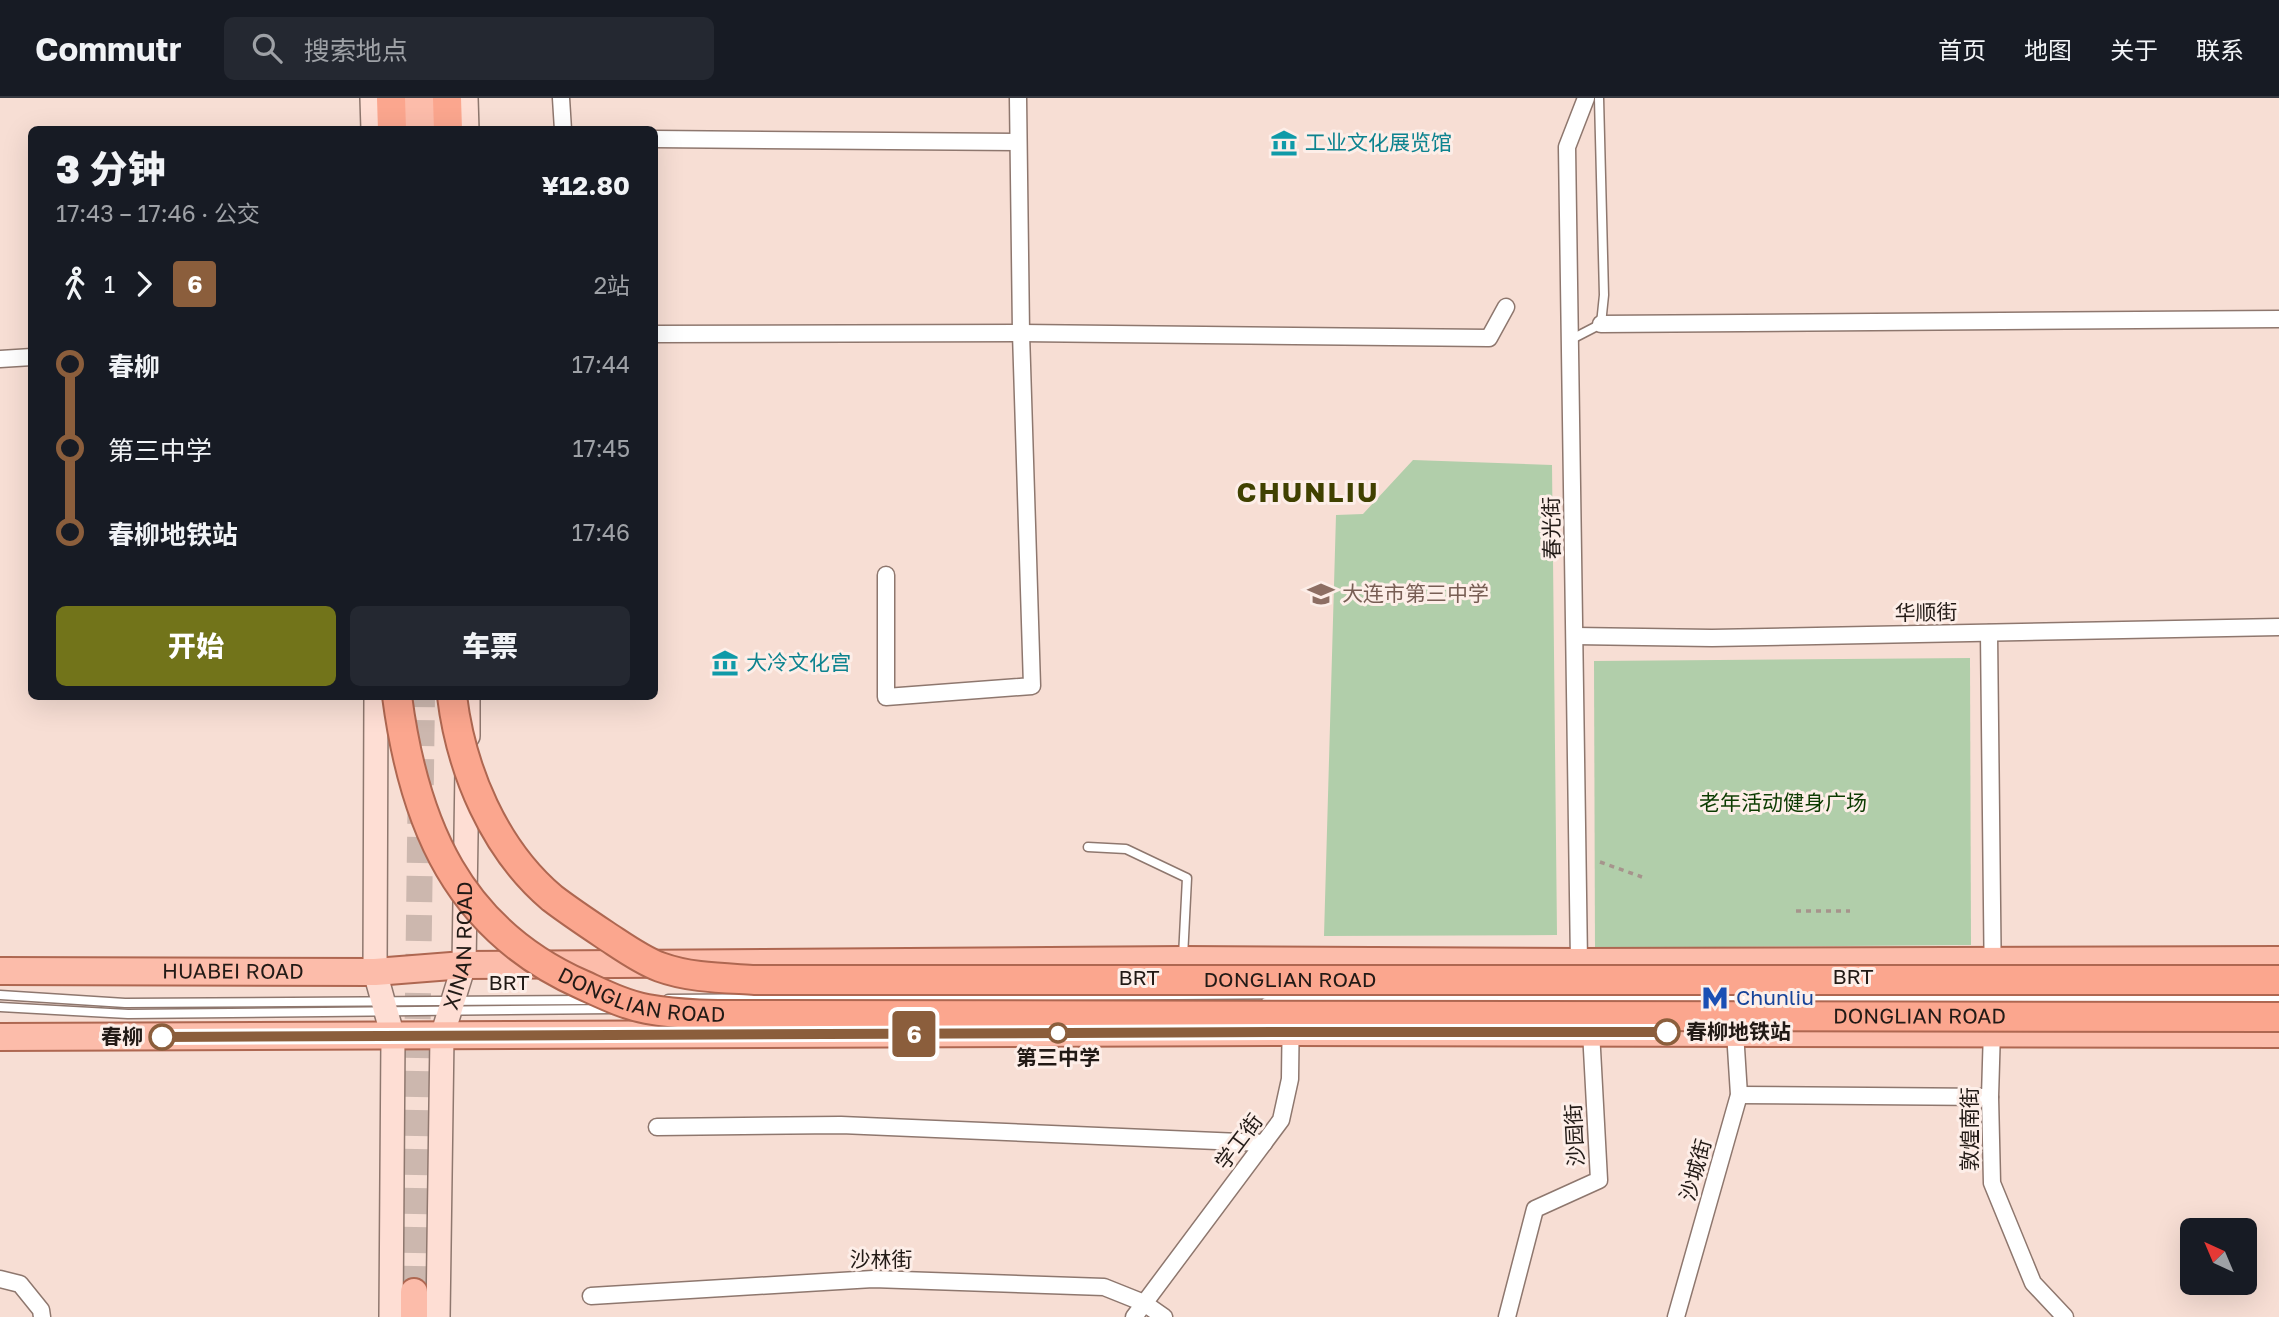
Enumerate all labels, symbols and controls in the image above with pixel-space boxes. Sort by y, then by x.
search box [224,17,714,80]
text: Commutr [35,29,182,68]
icon: search [248,29,286,67]
text: 搜索地点 [304,35,408,66]
text: 首页 [1938,35,1986,64]
text: 地图 [2024,35,2072,64]
text: 关于 [2110,35,2158,64]
text: 联系 [2196,35,2244,64]
museum icon: 工业文化展览馆 [1269,128,1299,158]
place label: 工业文化展览馆 [1305,129,1452,155]
text: 3 分钟 [56,146,165,191]
text: ¥12.80 [542,170,630,201]
text: 17:43 – 17:46 · 公交 [56,199,260,227]
icon: walk [56,265,94,303]
icon: forward [125,265,163,303]
text: 6 [187,269,202,298]
text: 1 [104,270,115,298]
text: 2站 [594,271,630,299]
text: 17:44 [572,350,630,378]
text: 春柳 [108,351,160,382]
text: 17:45 [572,434,630,462]
text: 第三中学 [108,435,212,466]
district label: CHUNLIU [1237,475,1379,508]
street label: 春光街 [1537,496,1565,560]
text: 17:46 [572,518,630,546]
text: 春柳地铁站 [108,519,238,550]
school or university icon: 大连市第三中学 [1306,579,1336,609]
place label: 大连市第三中学 [1342,580,1489,606]
street label: 华顺街 [1894,598,1958,626]
button: 开始 [56,606,336,686]
button: 车票 [350,606,630,686]
museum icon: 大冷文化宫 [710,648,740,678]
place label: 大冷文化宫 [746,649,851,675]
park label: 老年活动健身广场 [1699,789,1867,815]
street label: XINAN ROAD [437,881,477,1013]
street label: HUABEI ROAD [162,957,304,984]
street label: DONGLIAN ROAD [554,961,725,1027]
street label: BRT [1832,963,1874,989]
street label: BRT [1118,964,1160,990]
street label: DONGLIAN ROAD [1203,966,1376,992]
street label: BRT [488,969,530,995]
metro station icon: Chunliu [1700,983,1730,1013]
place label: Chunliu [1736,984,1814,1010]
street label: DONGLIAN ROAD [1833,1002,2006,1029]
line badge: 6 [891,1011,937,1057]
place label: 春柳地铁站 [1686,1018,1791,1044]
text: 6 [906,1019,922,1048]
marker: 春柳地铁站 [1654,1019,1680,1045]
place label: 春柳 [101,1023,143,1049]
marker: 第三中学 [1048,1023,1068,1043]
marker: 春柳 [149,1024,175,1050]
place label: 第三中学 [1016,1044,1100,1070]
street label: 敦煌南街 [1956,1087,1982,1171]
street label: 沙园街 [1559,1103,1589,1167]
street label: 学工街 [1209,1108,1268,1174]
street label: 沙城街 [1674,1136,1716,1204]
north arrow [2180,1218,2258,1295]
map controls [2180,1218,2257,1295]
street label: 沙林街 [850,1246,913,1272]

